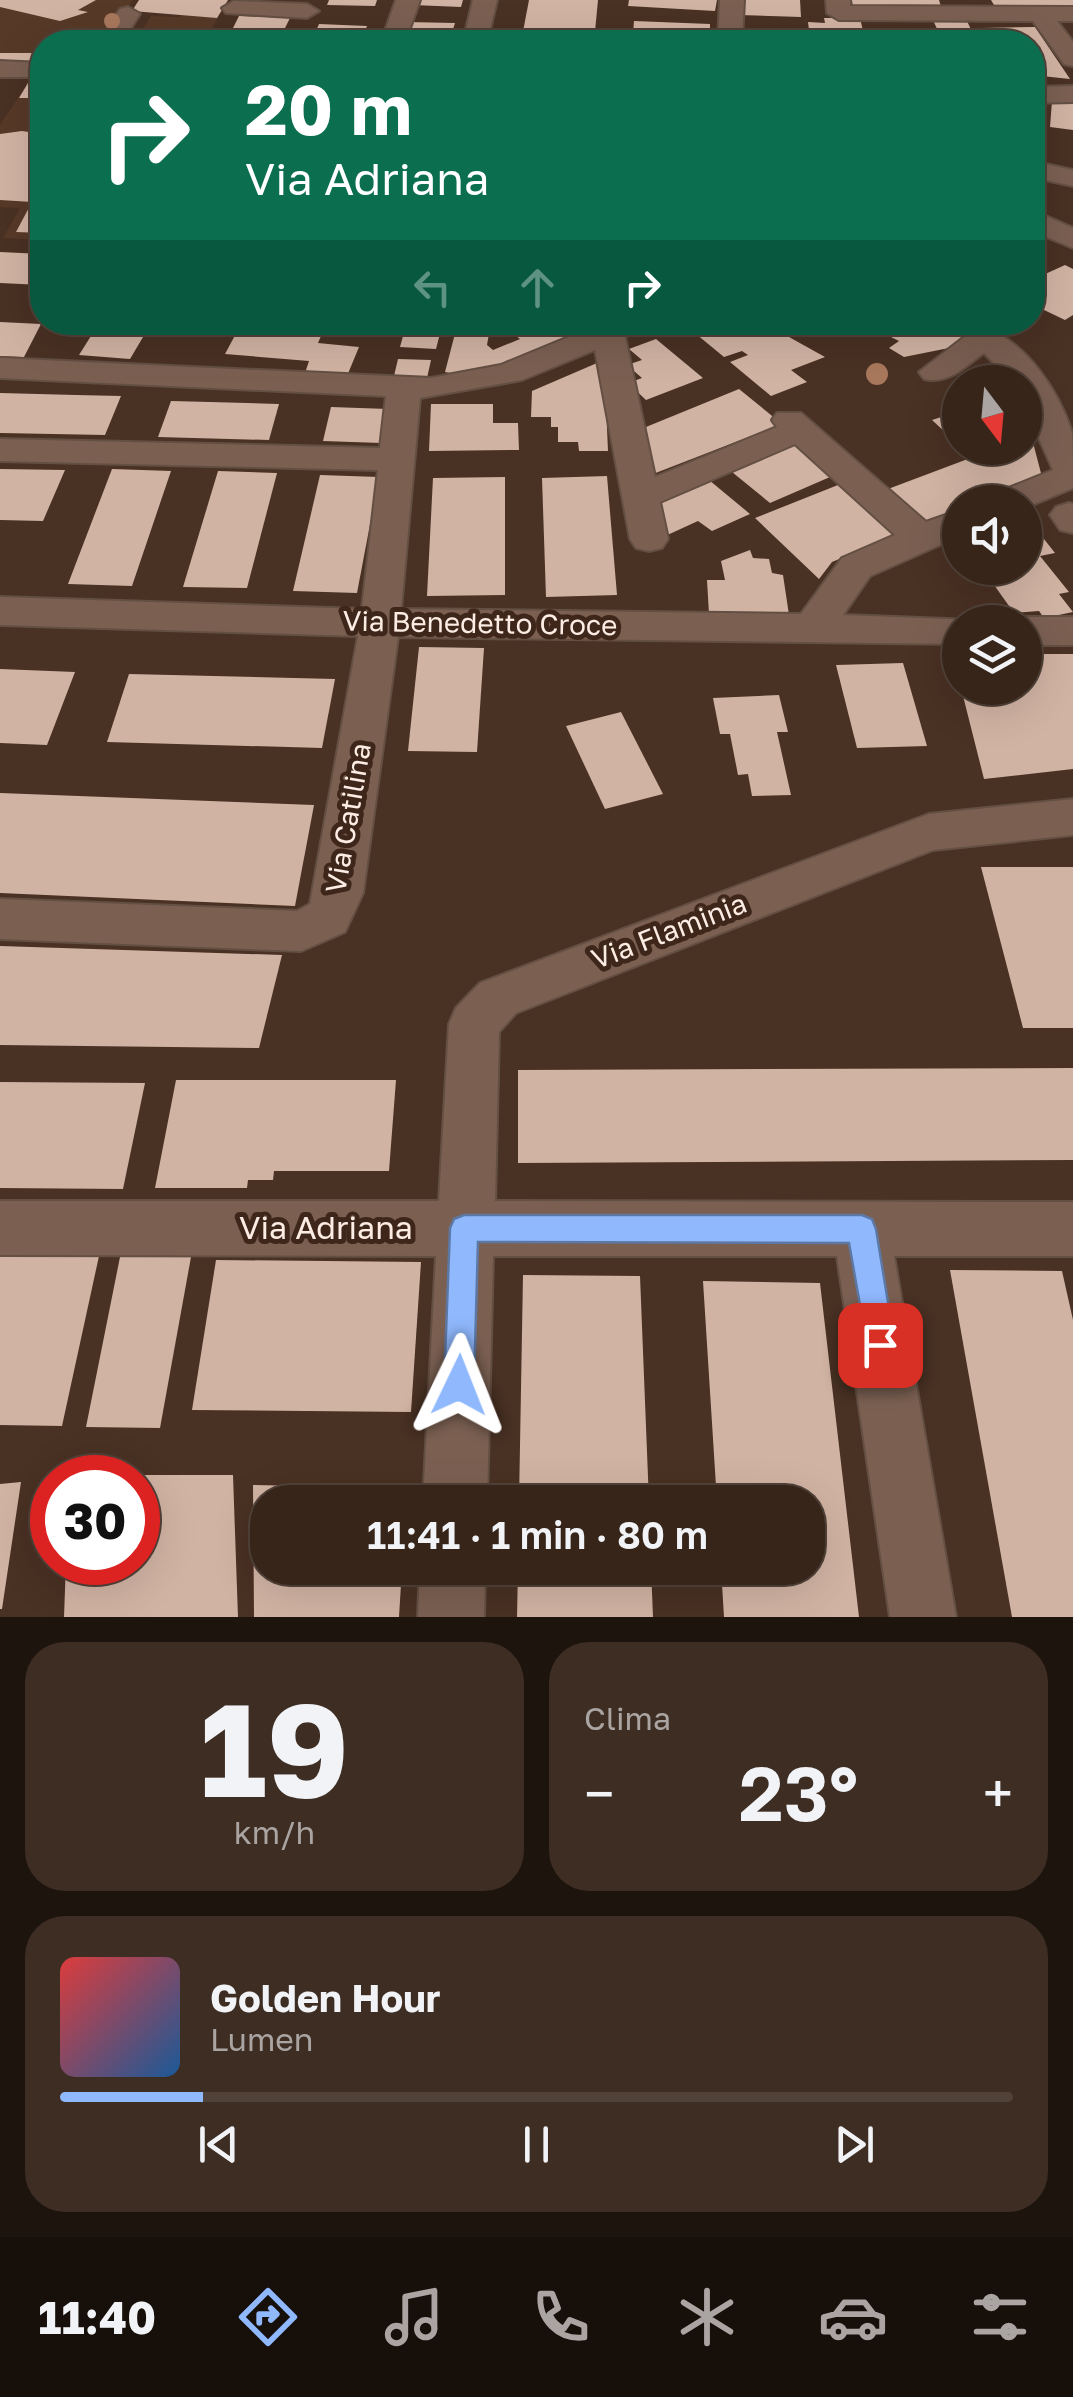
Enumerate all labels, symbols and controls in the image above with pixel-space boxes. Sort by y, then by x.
text: 20 m [245,66,412,150]
icon: right [80,70,210,200]
text: Via Adriana [245,151,489,205]
icon: left [405,260,460,315]
icon: ahead [510,260,565,315]
icon: right [615,260,670,315]
north arrow [942,365,1042,465]
map controls [942,365,1042,705]
button: sound [942,485,1042,585]
street label: Via Benedetto Croce [342,604,618,641]
button: layers [942,605,1042,705]
street label: Via Catilina [318,740,377,896]
street label: Via Flaminia [587,886,751,975]
street label: Via Adriana [239,1208,413,1246]
pin [838,1303,923,1388]
icon: arrive [853,1318,908,1373]
position arrow [407,1333,511,1437]
speed limit sign: 30 [30,1455,160,1585]
text: 11:41 · 1 min · 80 m [367,1512,708,1557]
text: 19 [200,1670,349,1826]
text: Clima [584,1699,671,1737]
text: 23° [739,1747,858,1838]
text: − [584,1760,614,1826]
text: + [983,1760,1013,1826]
text: km/h [234,1813,315,1851]
text: Golden Hour [210,1975,441,2020]
text: Lumen [210,2020,314,2058]
icon: previous [191,2117,246,2172]
icon: pause [509,2117,564,2172]
icon: next [827,2117,882,2172]
icon: directions [233,2282,303,2352]
icon: music [379,2282,449,2352]
icon: phone [526,2282,596,2352]
icon: climate [672,2282,742,2352]
icon: car [818,2282,888,2352]
icon: filters [965,2282,1035,2352]
text: 11:40 [38,2290,156,2344]

